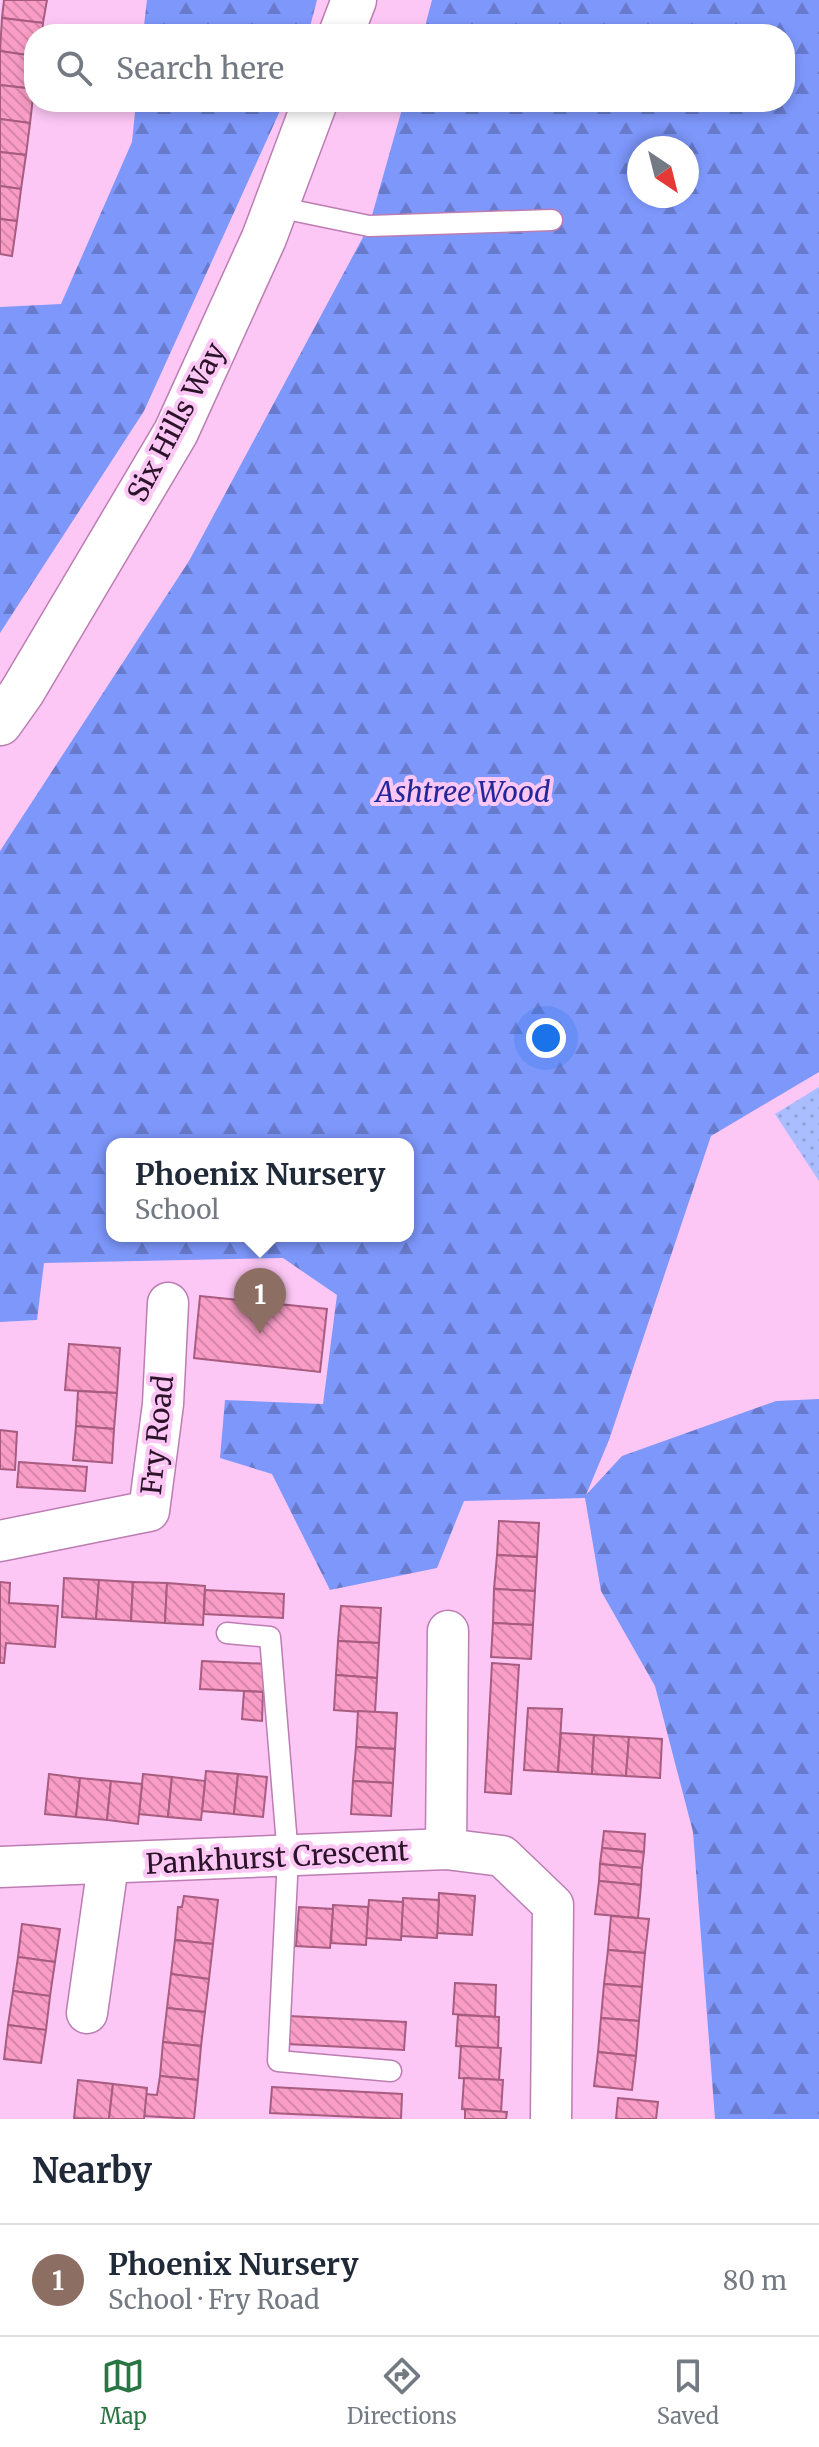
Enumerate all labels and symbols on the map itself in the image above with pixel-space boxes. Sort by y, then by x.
north arrow [627,136,699,208]
street label: Six Hills Way [119,336,233,508]
park label: Ashtree Wood [374,774,550,810]
your location [526,1018,566,1058]
pin: 1 [234,1268,286,1334]
street label: Fry Road [133,1373,181,1497]
street label: Pankhurst Crescent [144,1832,410,1882]

